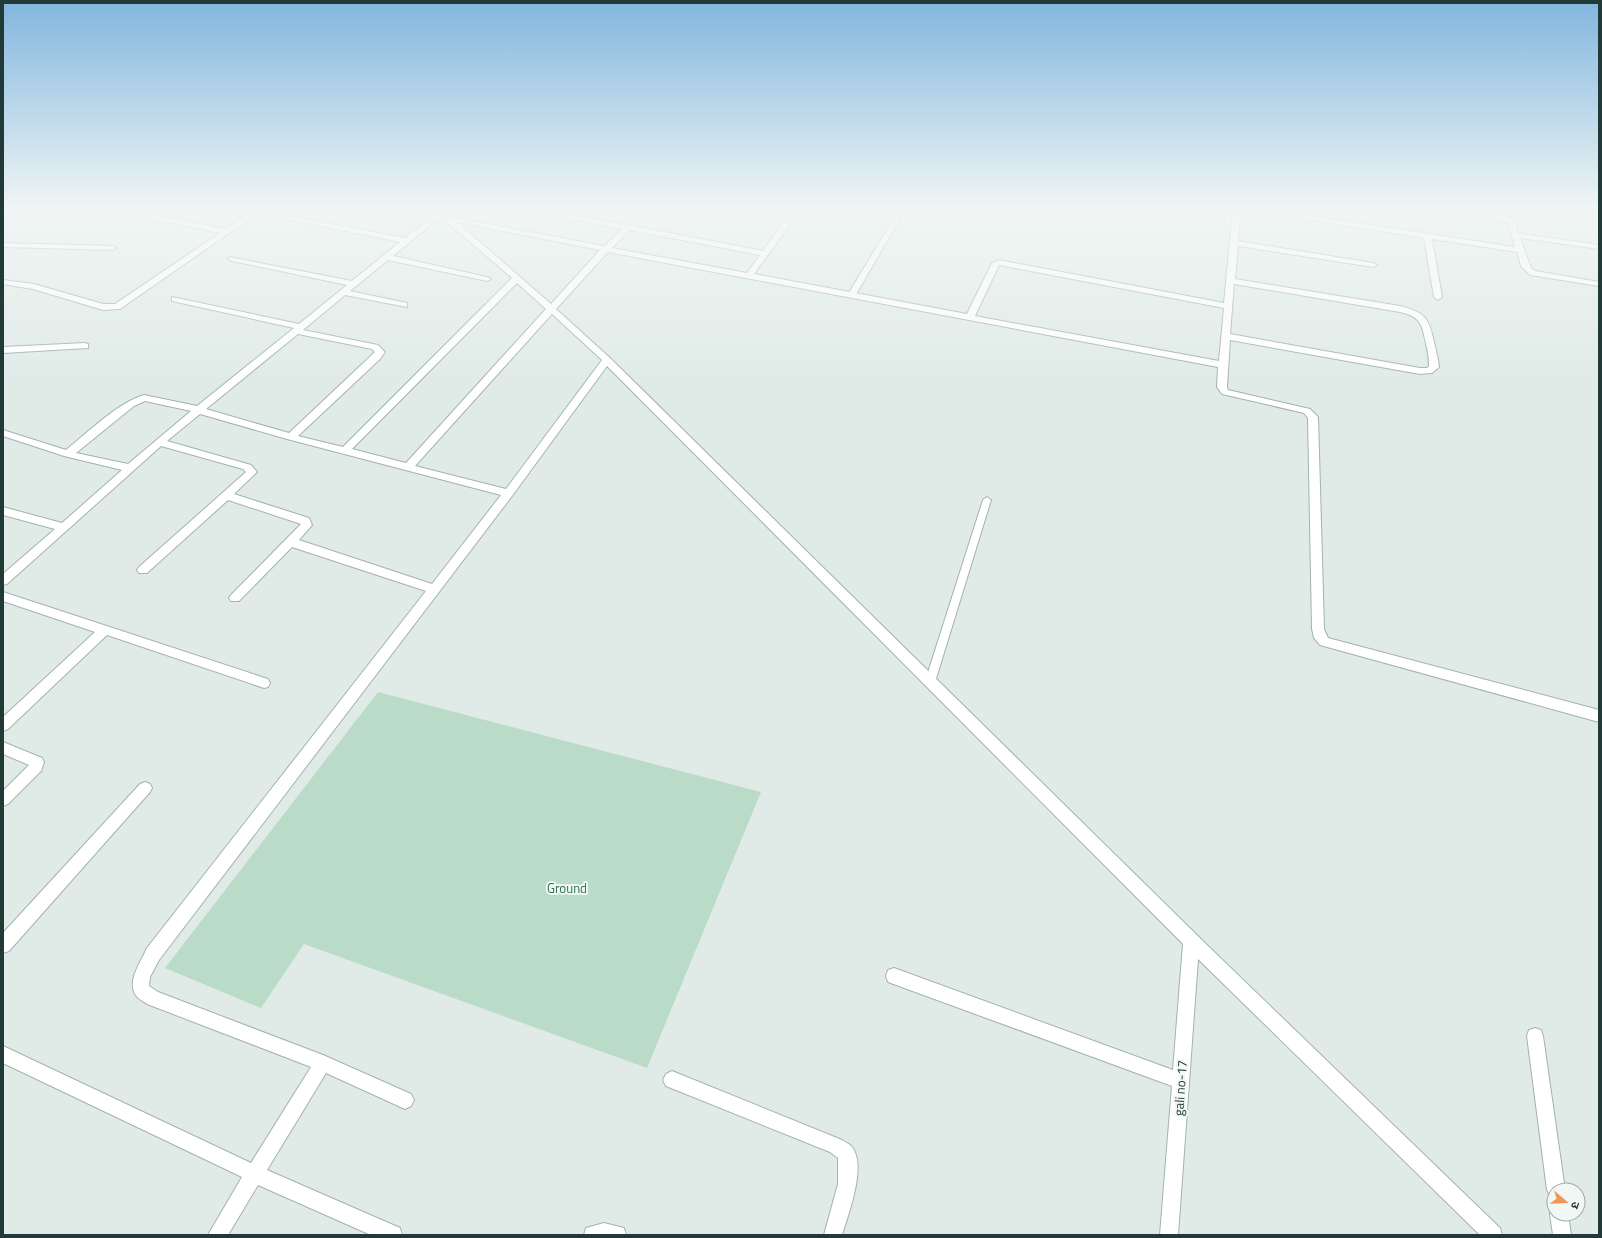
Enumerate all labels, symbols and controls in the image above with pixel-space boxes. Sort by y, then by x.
park label: Ground [547,878,587,898]
street label: gali no-17 [1168,1059,1192,1117]
north arrow [1546,1182,1586,1222]
text: उ [1567,1200,1584,1211]

